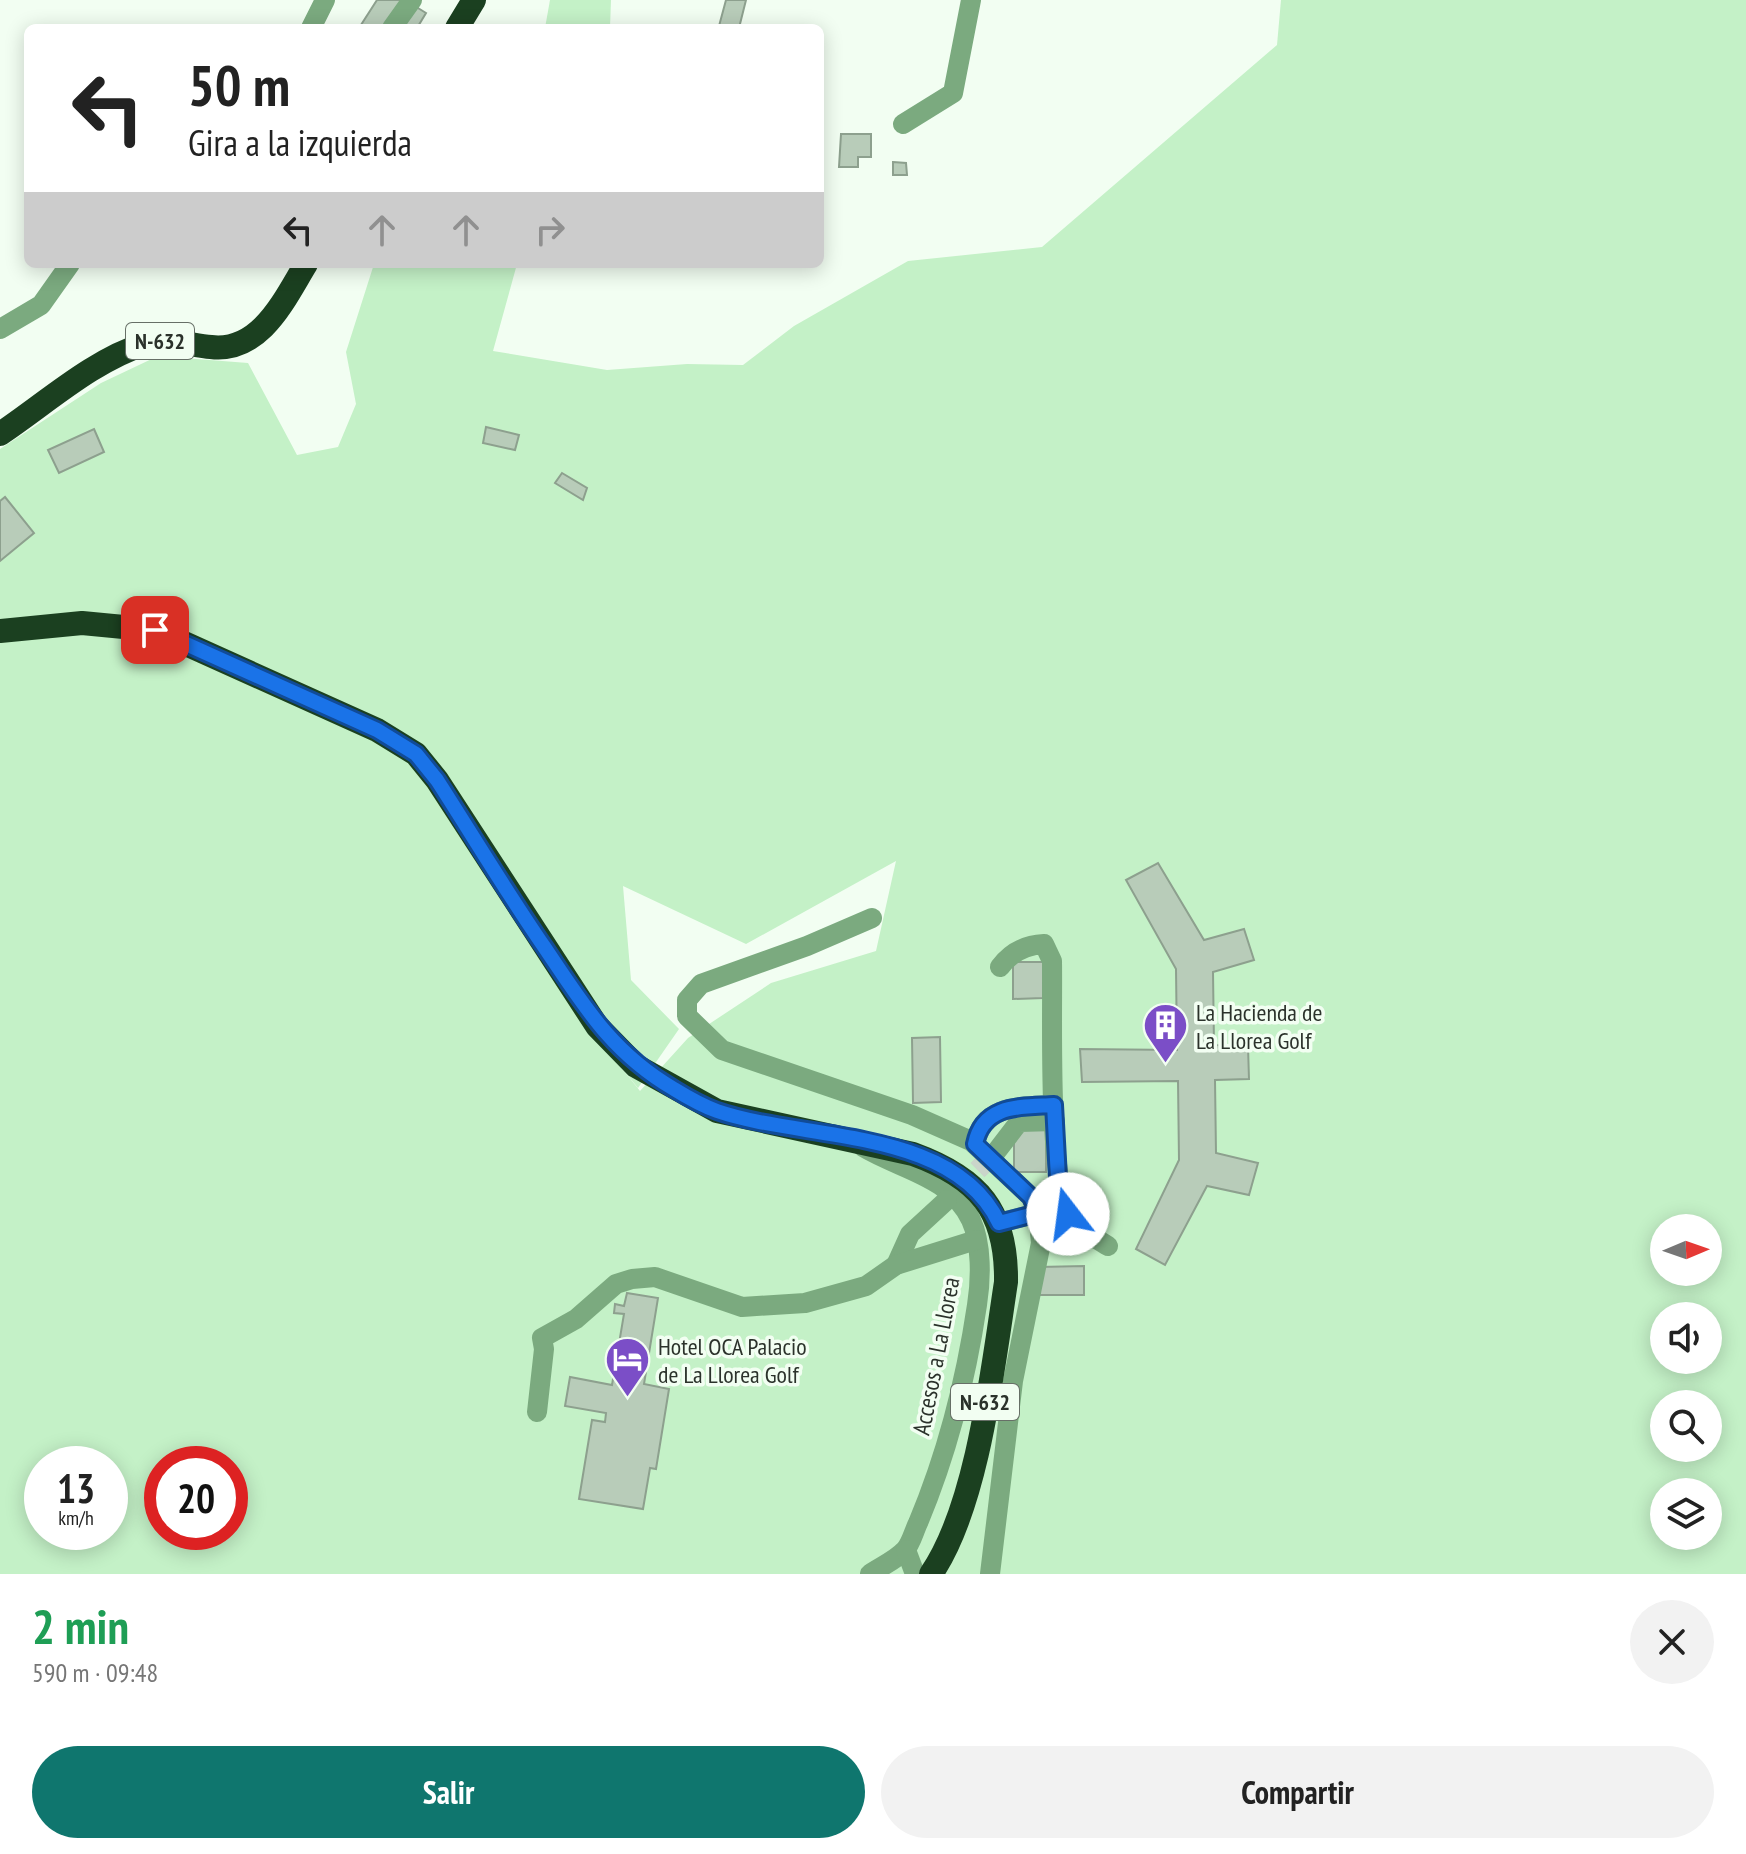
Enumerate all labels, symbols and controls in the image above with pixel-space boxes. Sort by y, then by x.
text: 50 m [188,49,290,121]
icon: left [56,56,160,160]
text: Gira a la izquierda [188,119,412,166]
icon: left [276,208,320,252]
icon: ahead [360,208,404,252]
icon: ahead [444,208,488,252]
icon: right [528,208,572,252]
road number: N-632 [126,323,194,359]
pin [121,596,189,664]
icon: arrive [133,608,177,652]
place label: La Hacienda de La Llorea Golf [1196,997,1322,1056]
building icon: La Hacienda de La Llorea Golf [1141,1002,1189,1065]
position arrow [1026,1172,1110,1256]
north arrow [1650,1214,1722,1286]
map controls [1650,1214,1722,1550]
street label: Accesos a La Llorea [906,1275,966,1437]
button: sound [1650,1302,1722,1374]
place label: Hotel OCA Palacio de La Llorea Golf [658,1331,807,1390]
hotel icon: Hotel OCA Palacio de La Llorea Golf [603,1336,651,1399]
road number: N-632 [951,1384,1019,1420]
button: search [1650,1390,1722,1462]
speed limit sign: 20 [144,1446,248,1550]
text: 13 [57,1462,95,1514]
button: layers [1650,1478,1722,1550]
text: km/h [58,1505,94,1531]
text: 2 min [32,1595,129,1657]
button: close [1630,1600,1714,1684]
text: 590 m · 09:48 [32,1656,158,1689]
button: Salir [32,1746,865,1838]
button: Compartir [881,1746,1714,1838]

